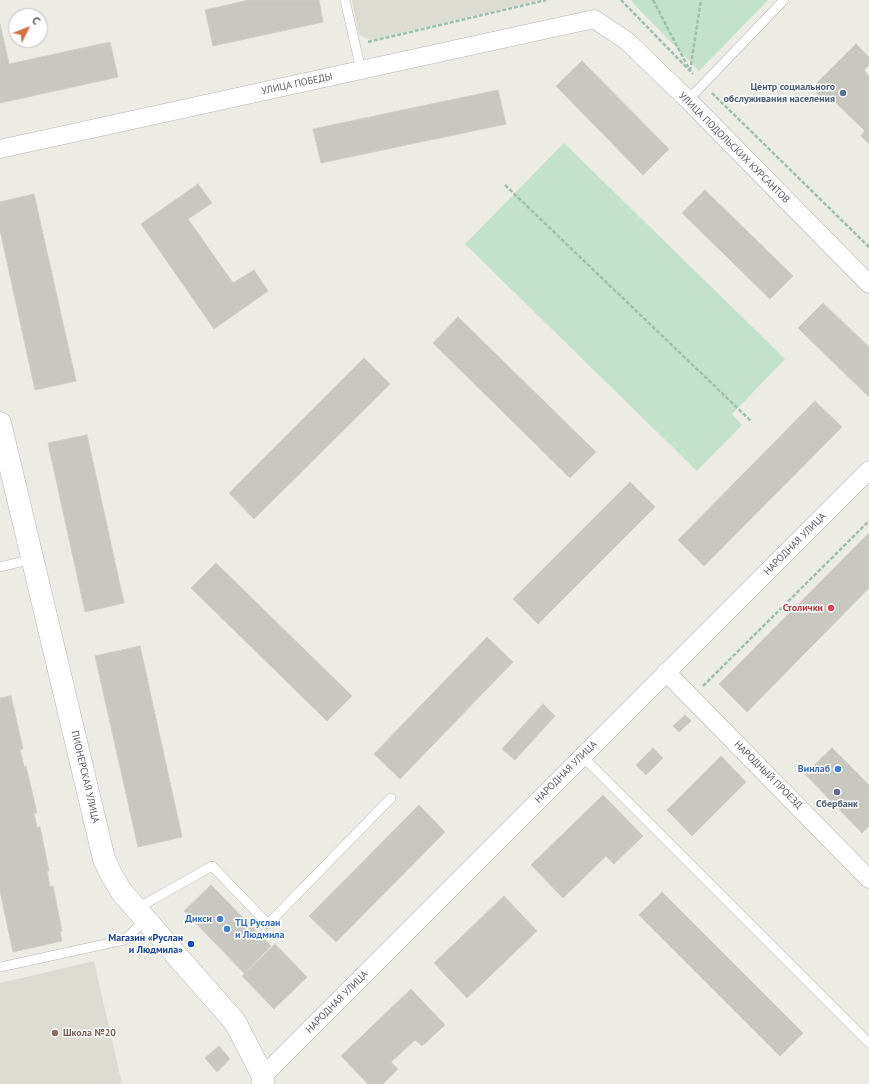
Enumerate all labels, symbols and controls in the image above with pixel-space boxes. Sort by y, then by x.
north arrow [8,8,48,48]
text: С [29,13,43,28]
street label: УЛИЦА ПОБЕДЫ [260,71,334,97]
place label: Центр социального обслуживания населения [723,81,835,104]
marker: Центр социального обслуживания населения [838,88,848,98]
street label: УЛИЦА ПОДОЛЬСКИХ КУРСАНТОВ [676,90,792,206]
street label: НАРОДНАЯ УЛИЦА [761,510,829,578]
place label: Столички [783,602,823,614]
marker: Столички [826,603,836,613]
street label: ПИОНЕРСКАЯ УЛИЦА [68,729,102,825]
street label: НАРОДНАЯ УЛИЦА [532,738,600,806]
street label: НАРОДНЫЙ ПРОЕЗД [731,738,805,812]
place label: Винлаб [798,763,830,775]
marker: Винлаб [833,764,843,774]
marker: Сбербанк [832,787,842,797]
place label: Сбербанк [816,798,858,810]
place label: Дикси [185,913,212,925]
marker: Дикси [215,914,225,924]
place label: ТЦ Руслан и Людмила [235,917,284,940]
marker: ТЦ Руслан и Людмила [222,924,232,934]
place label: Магазин «Руслан и Людмила» [108,932,183,956]
marker: Магазин «Руслан и Людмила» [186,939,196,949]
street label: НАРОДНАЯ УЛИЦА [303,968,371,1036]
place label: Школа №20 [63,1027,116,1039]
marker: Школа №20 [50,1028,60,1038]

